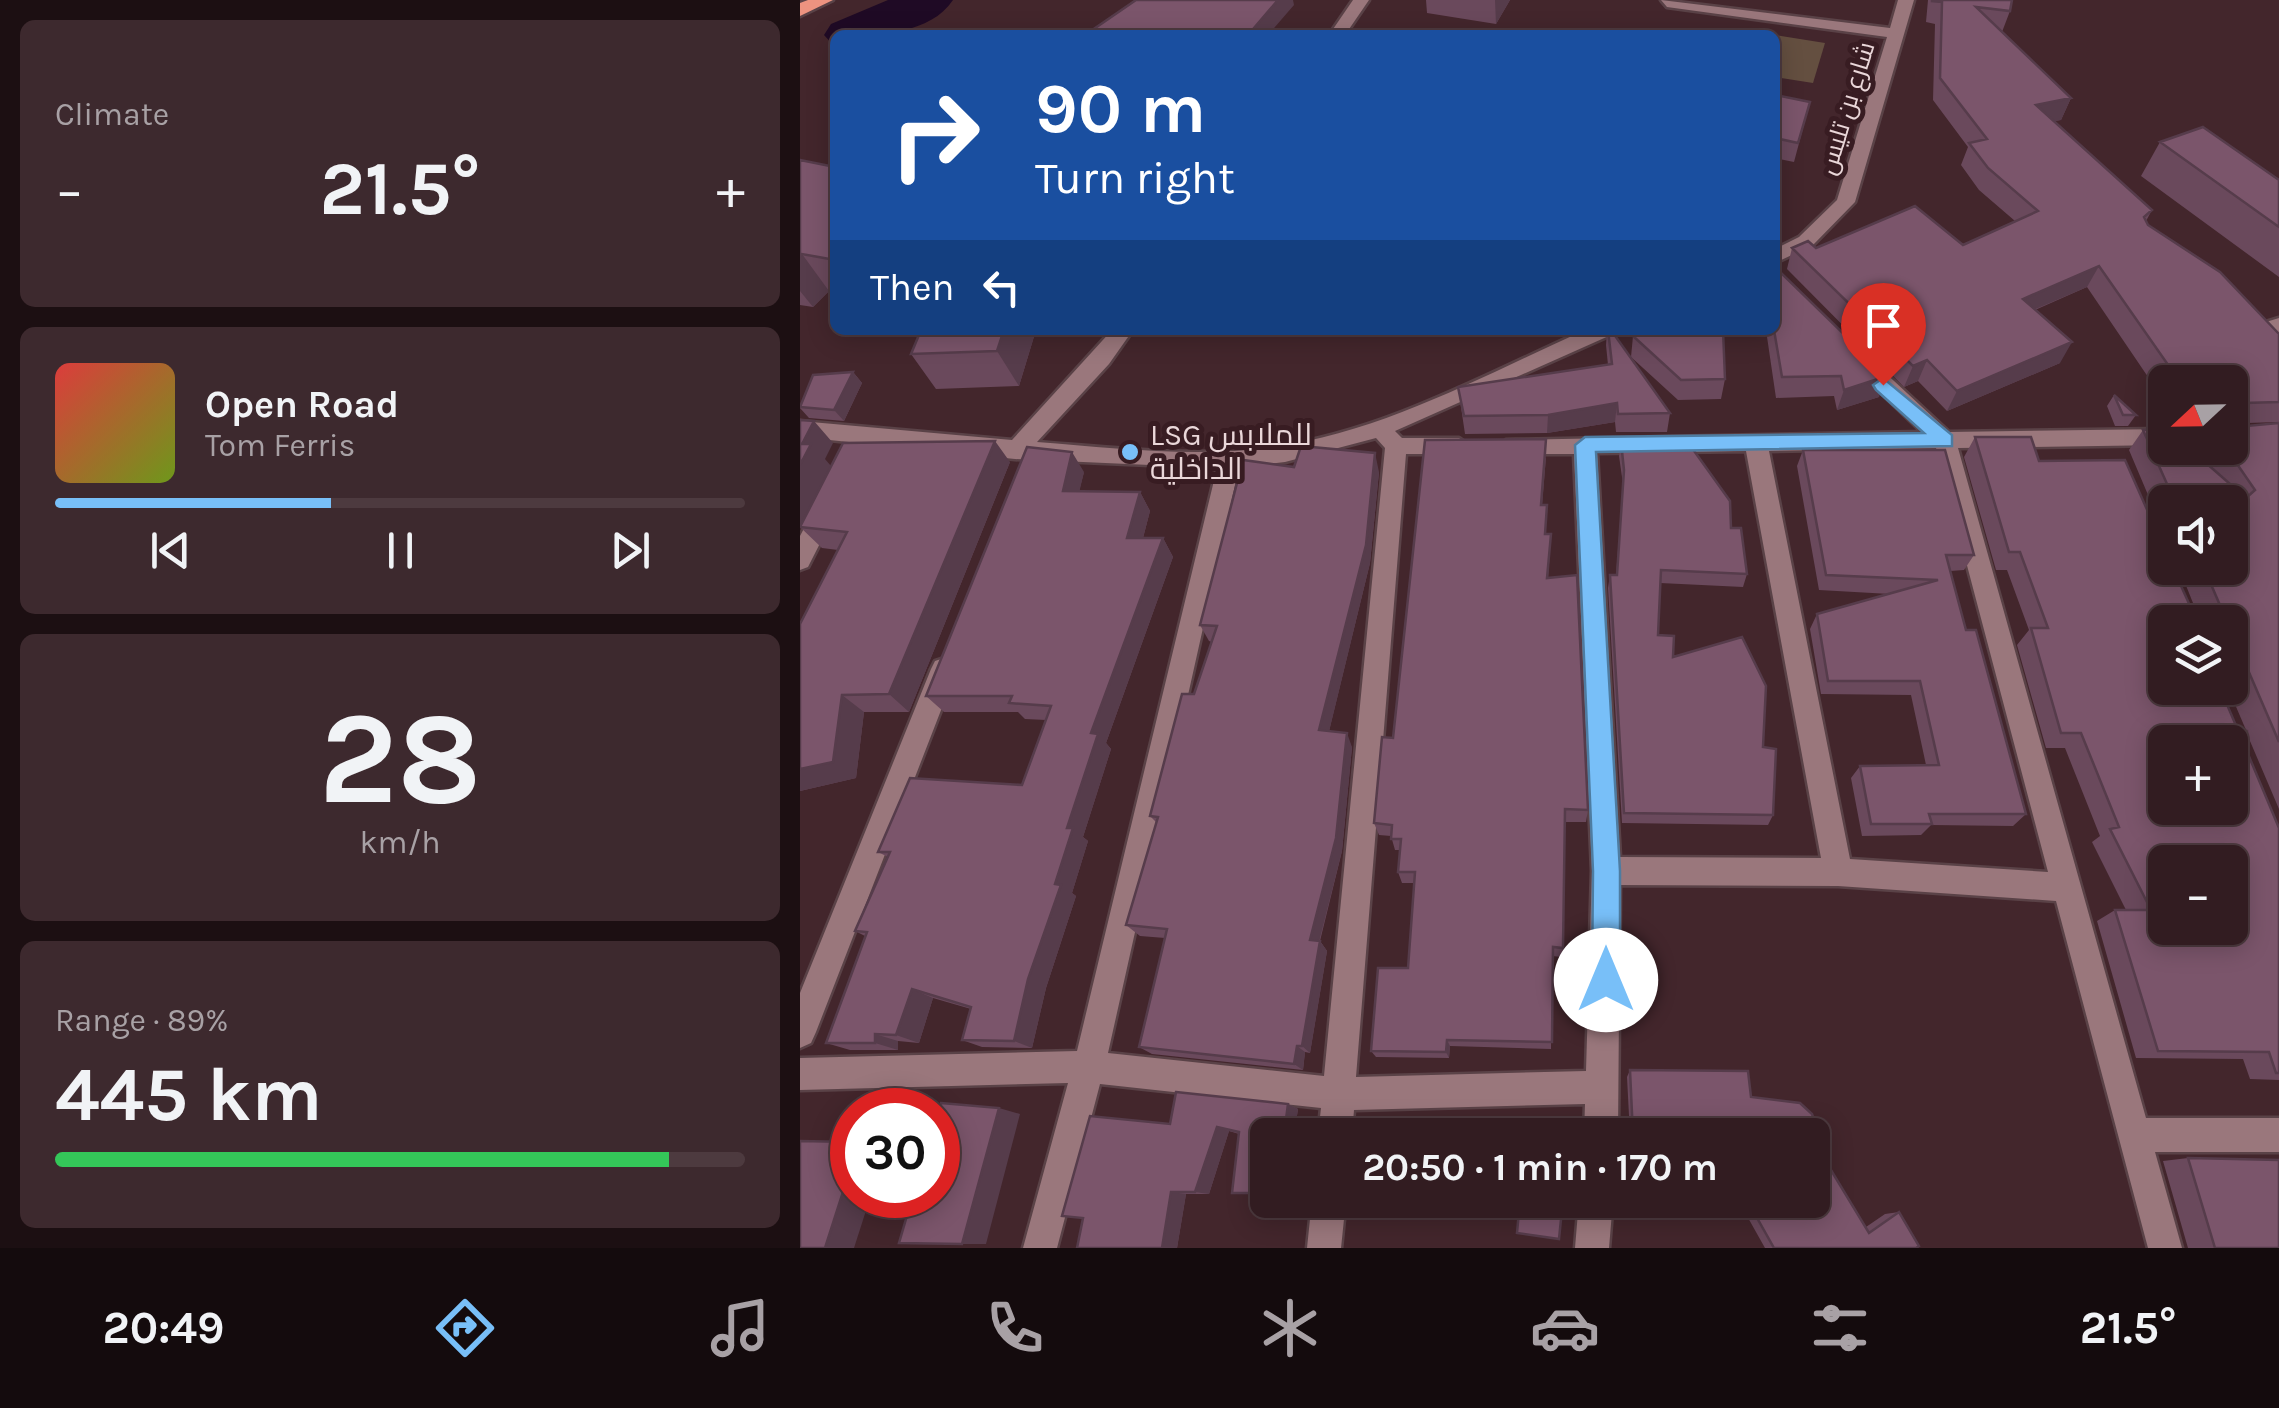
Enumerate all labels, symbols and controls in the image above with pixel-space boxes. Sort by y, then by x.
street label: شارع بن تليس [1813,38,1882,179]
text: 90 m [1035,68,1206,150]
icon: right [870,70,1000,200]
text: Climate [55,96,169,133]
text: 21.5° [319,145,481,233]
text: Turn right [1035,152,1235,204]
text: − [55,158,84,222]
text: + [716,158,745,222]
icon: left [974,260,1029,315]
text: Then [870,265,954,310]
pin [1841,283,1926,386]
icon: arrive [1856,298,1911,353]
north arrow [2148,365,2248,465]
map controls [2148,365,2248,945]
text: Open Road [205,382,399,427]
place label: LSG للملابس الداخلية [1150,417,1312,487]
text: Tom Ferris [205,427,355,464]
marker: LSG للملابس الداخلية [1119,441,1141,463]
button: sound [2148,485,2248,585]
icon: previous [143,523,198,578]
icon: pause [373,523,428,578]
icon: next [603,523,658,578]
button: layers [2148,605,2248,705]
text: 28 [319,683,481,835]
button: + [2148,725,2248,825]
text: km/h [359,824,441,861]
button: − [2148,845,2248,945]
position arrow [1554,928,1658,1032]
text: Range · 89% [55,1002,228,1039]
text: 445 km [55,1051,322,1139]
speed limit sign: 30 [830,1088,960,1218]
text: 20:50 · 1 min · 170 m [1362,1145,1718,1190]
icon: directions [430,1293,500,1363]
icon: music [705,1293,775,1363]
icon: phone [980,1293,1050,1363]
icon: climate [1255,1293,1325,1363]
icon: car [1530,1293,1600,1363]
icon: filters [1805,1293,1875,1363]
text: 20:49 [103,1302,225,1354]
text: 21.5° [2080,1302,2176,1354]

